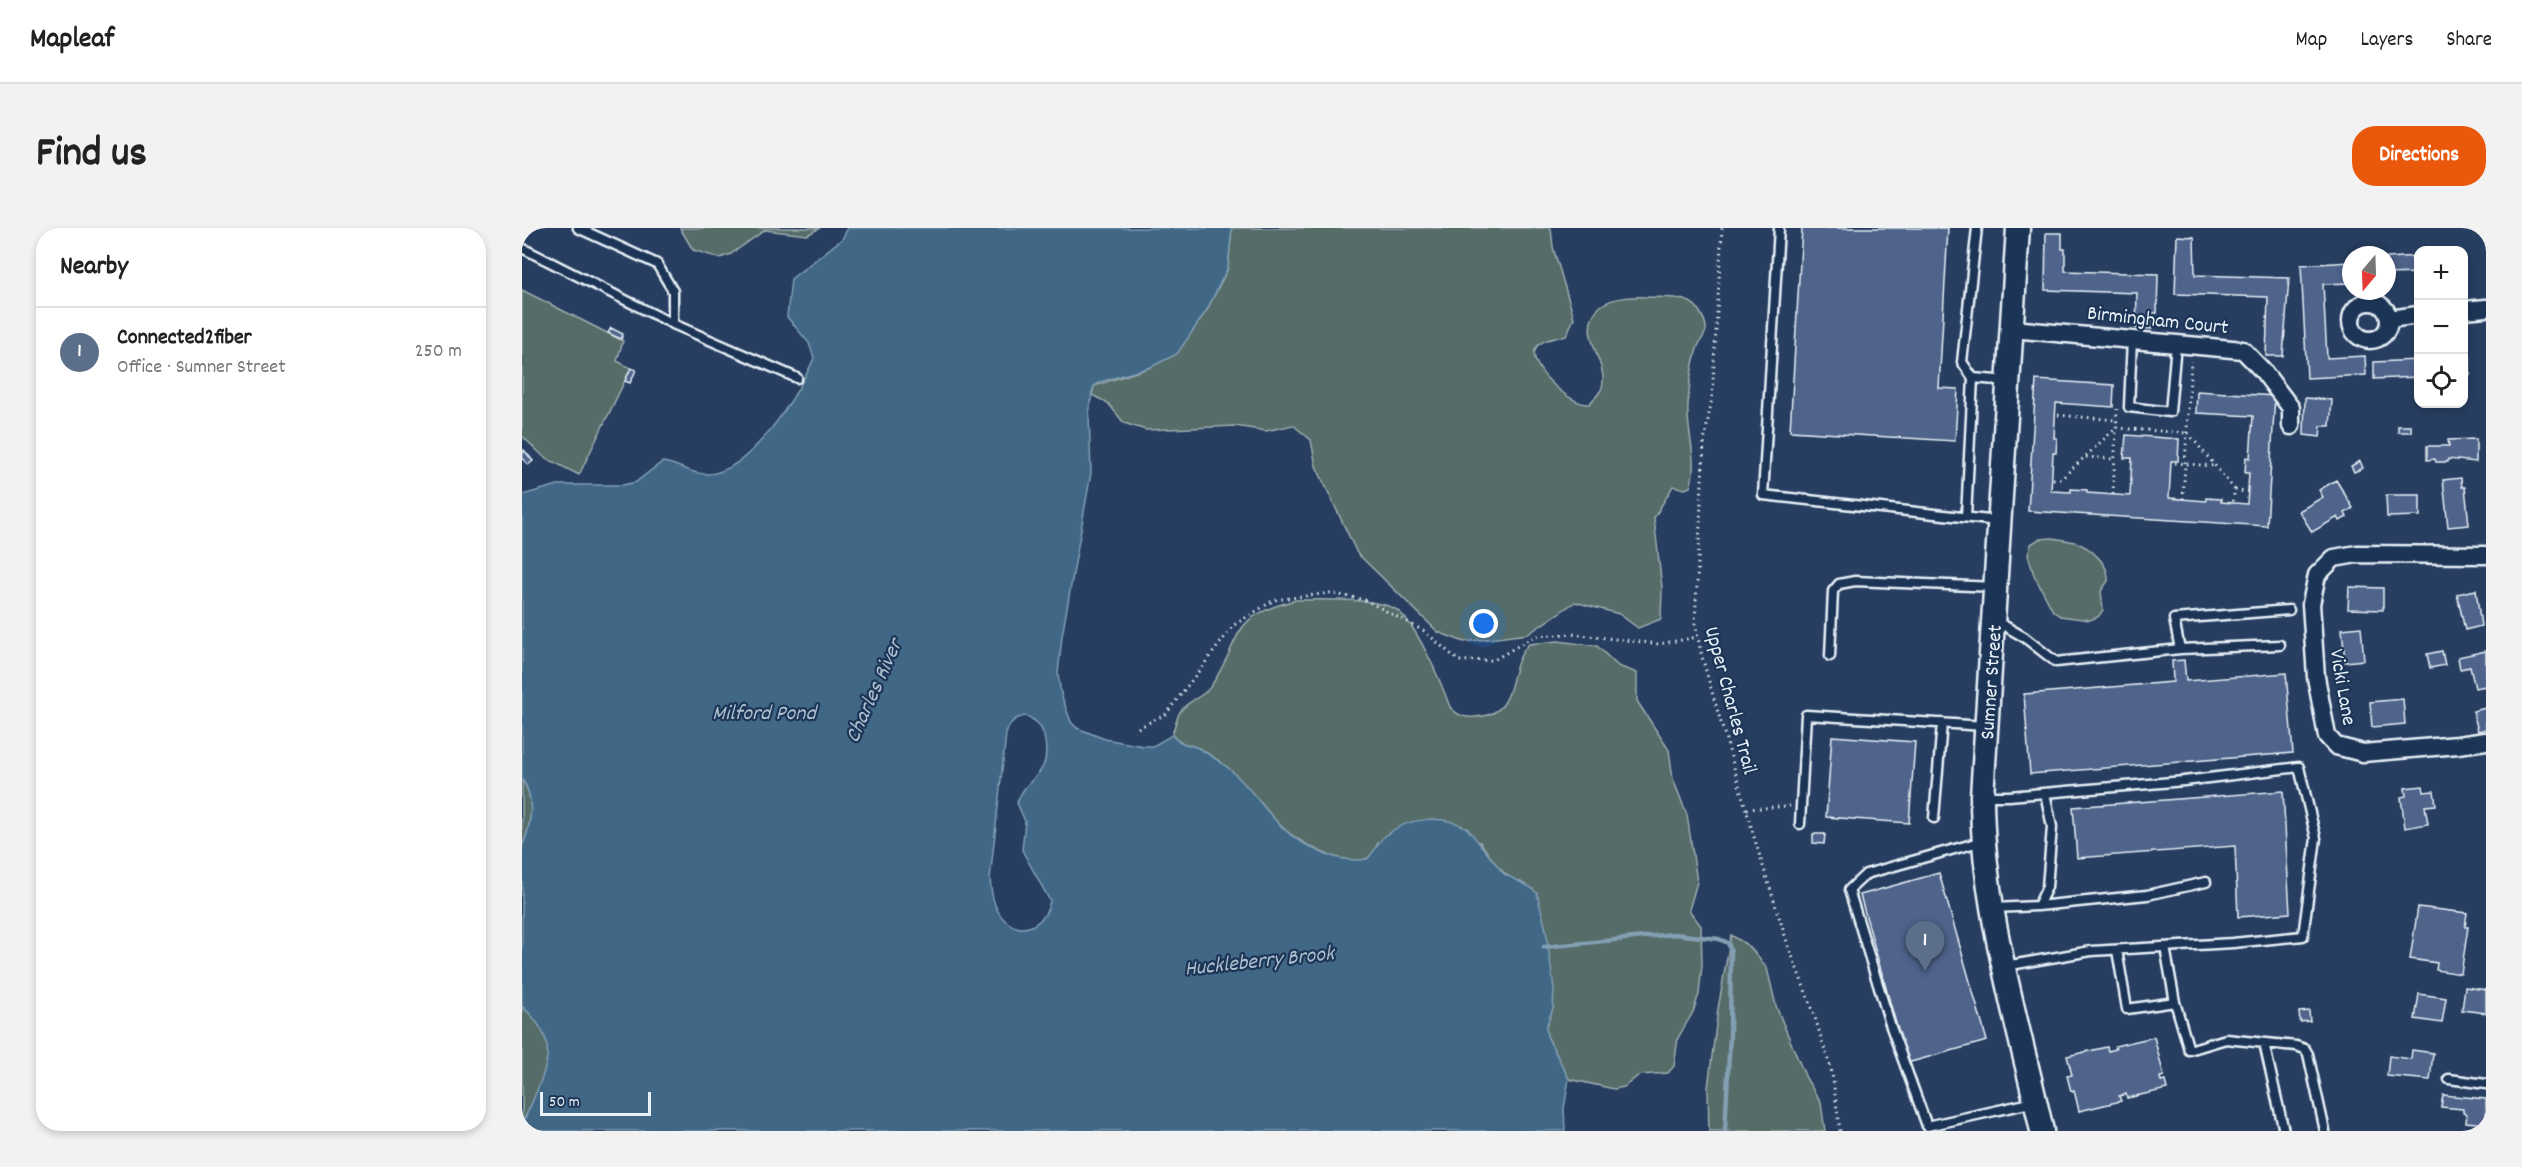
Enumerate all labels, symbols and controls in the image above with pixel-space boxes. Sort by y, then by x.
text: Mapleaf [30,21,114,61]
text: Map [2296,26,2327,56]
text: Layers [2360,26,2413,56]
text: Share [2446,26,2492,56]
text: Find us [36,126,147,186]
button: Directions [2352,126,2486,186]
north arrow [2342,246,2396,300]
map controls [2414,246,2468,408]
button: + [2414,246,2468,300]
text: Nearby [60,249,128,286]
street label: Birmingham Court [2086,300,2230,344]
button: − [2414,300,2468,354]
text: Connected2fiber [117,323,252,354]
text: 1 [77,338,82,366]
text: 250 m [415,338,462,366]
text: Office · Sumner Street [117,354,286,382]
button: locate [2414,354,2468,408]
your location [1469,609,1498,638]
street label: Sumner Street [1974,623,2012,741]
street label: Upper Charles Trail [1695,624,1763,778]
water label: Charles River [839,632,913,748]
street label: Vicki Lane [2320,647,2363,728]
water label: Milford Pond [712,699,818,730]
pin: 1 [1906,922,1944,971]
water label: Huckleberry Brook [1183,939,1338,986]
scale bar [540,1089,651,1116]
text: 50 m [549,1091,580,1114]

